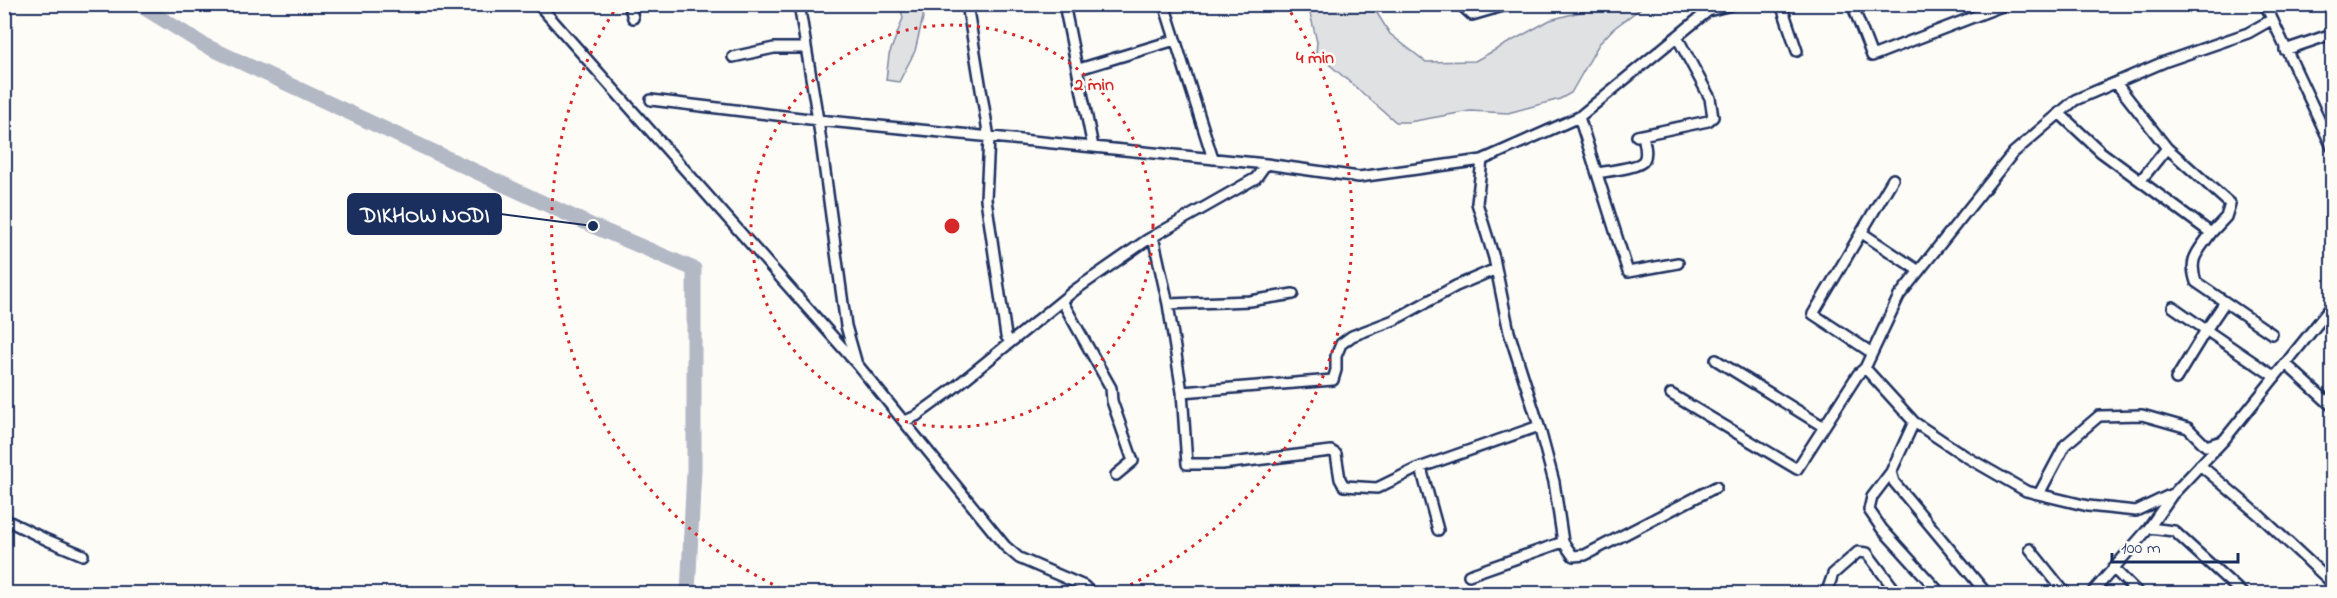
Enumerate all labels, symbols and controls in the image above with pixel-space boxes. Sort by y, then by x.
text: 4 min [1296,46,1334,72]
text: 2 min [1073,73,1114,99]
callout: DIKHOW NODI [348,194,501,234]
text: DIKHOW NODI [359,201,490,233]
centre of rings [942,216,962,236]
scale bar [2112,526,2238,564]
text: 100 m [2121,536,2161,562]

